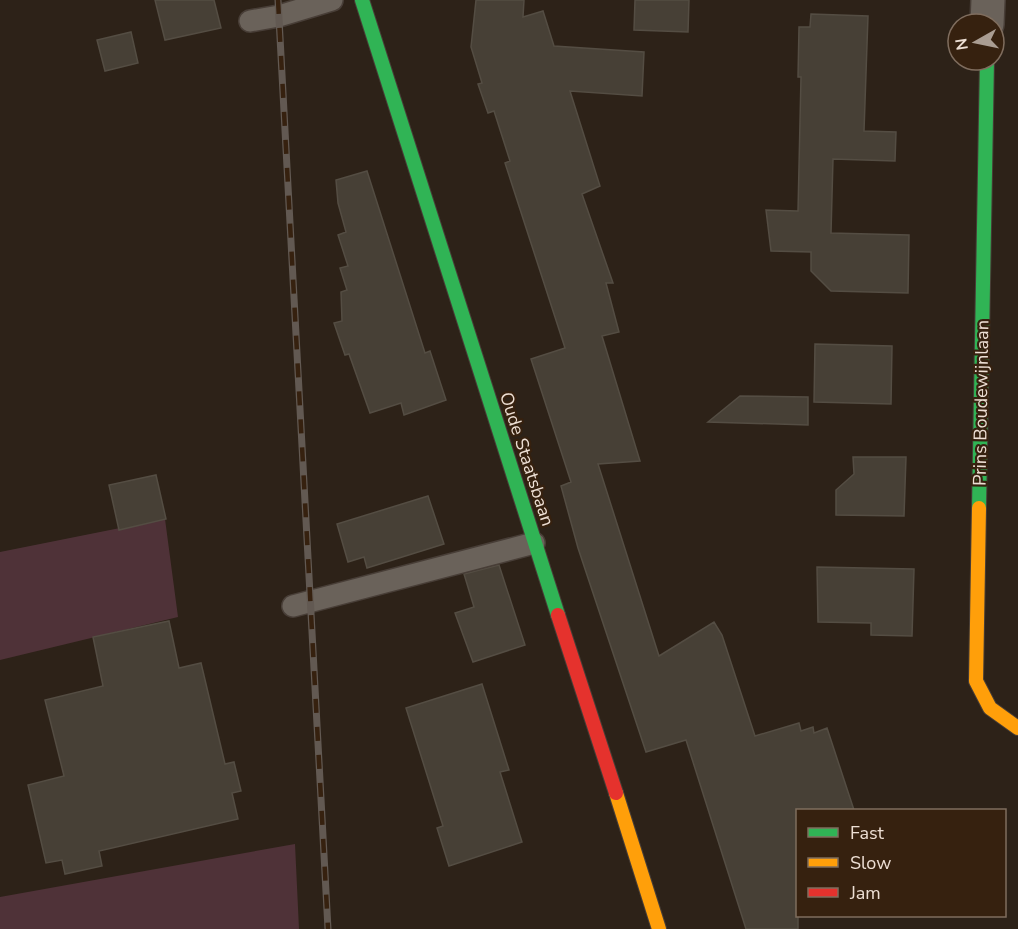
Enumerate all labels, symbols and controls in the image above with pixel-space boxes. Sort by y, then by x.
north arrow [946,12,1006,72]
text: N [950,37,974,52]
street label: Prins Boudewijnlaan [968,320,994,486]
street label: Oude Staatsbaan [494,389,560,529]
legend [796,809,1006,917]
text: Fast [850,821,885,845]
text: Slow [850,851,891,875]
text: Jam [849,881,881,905]

